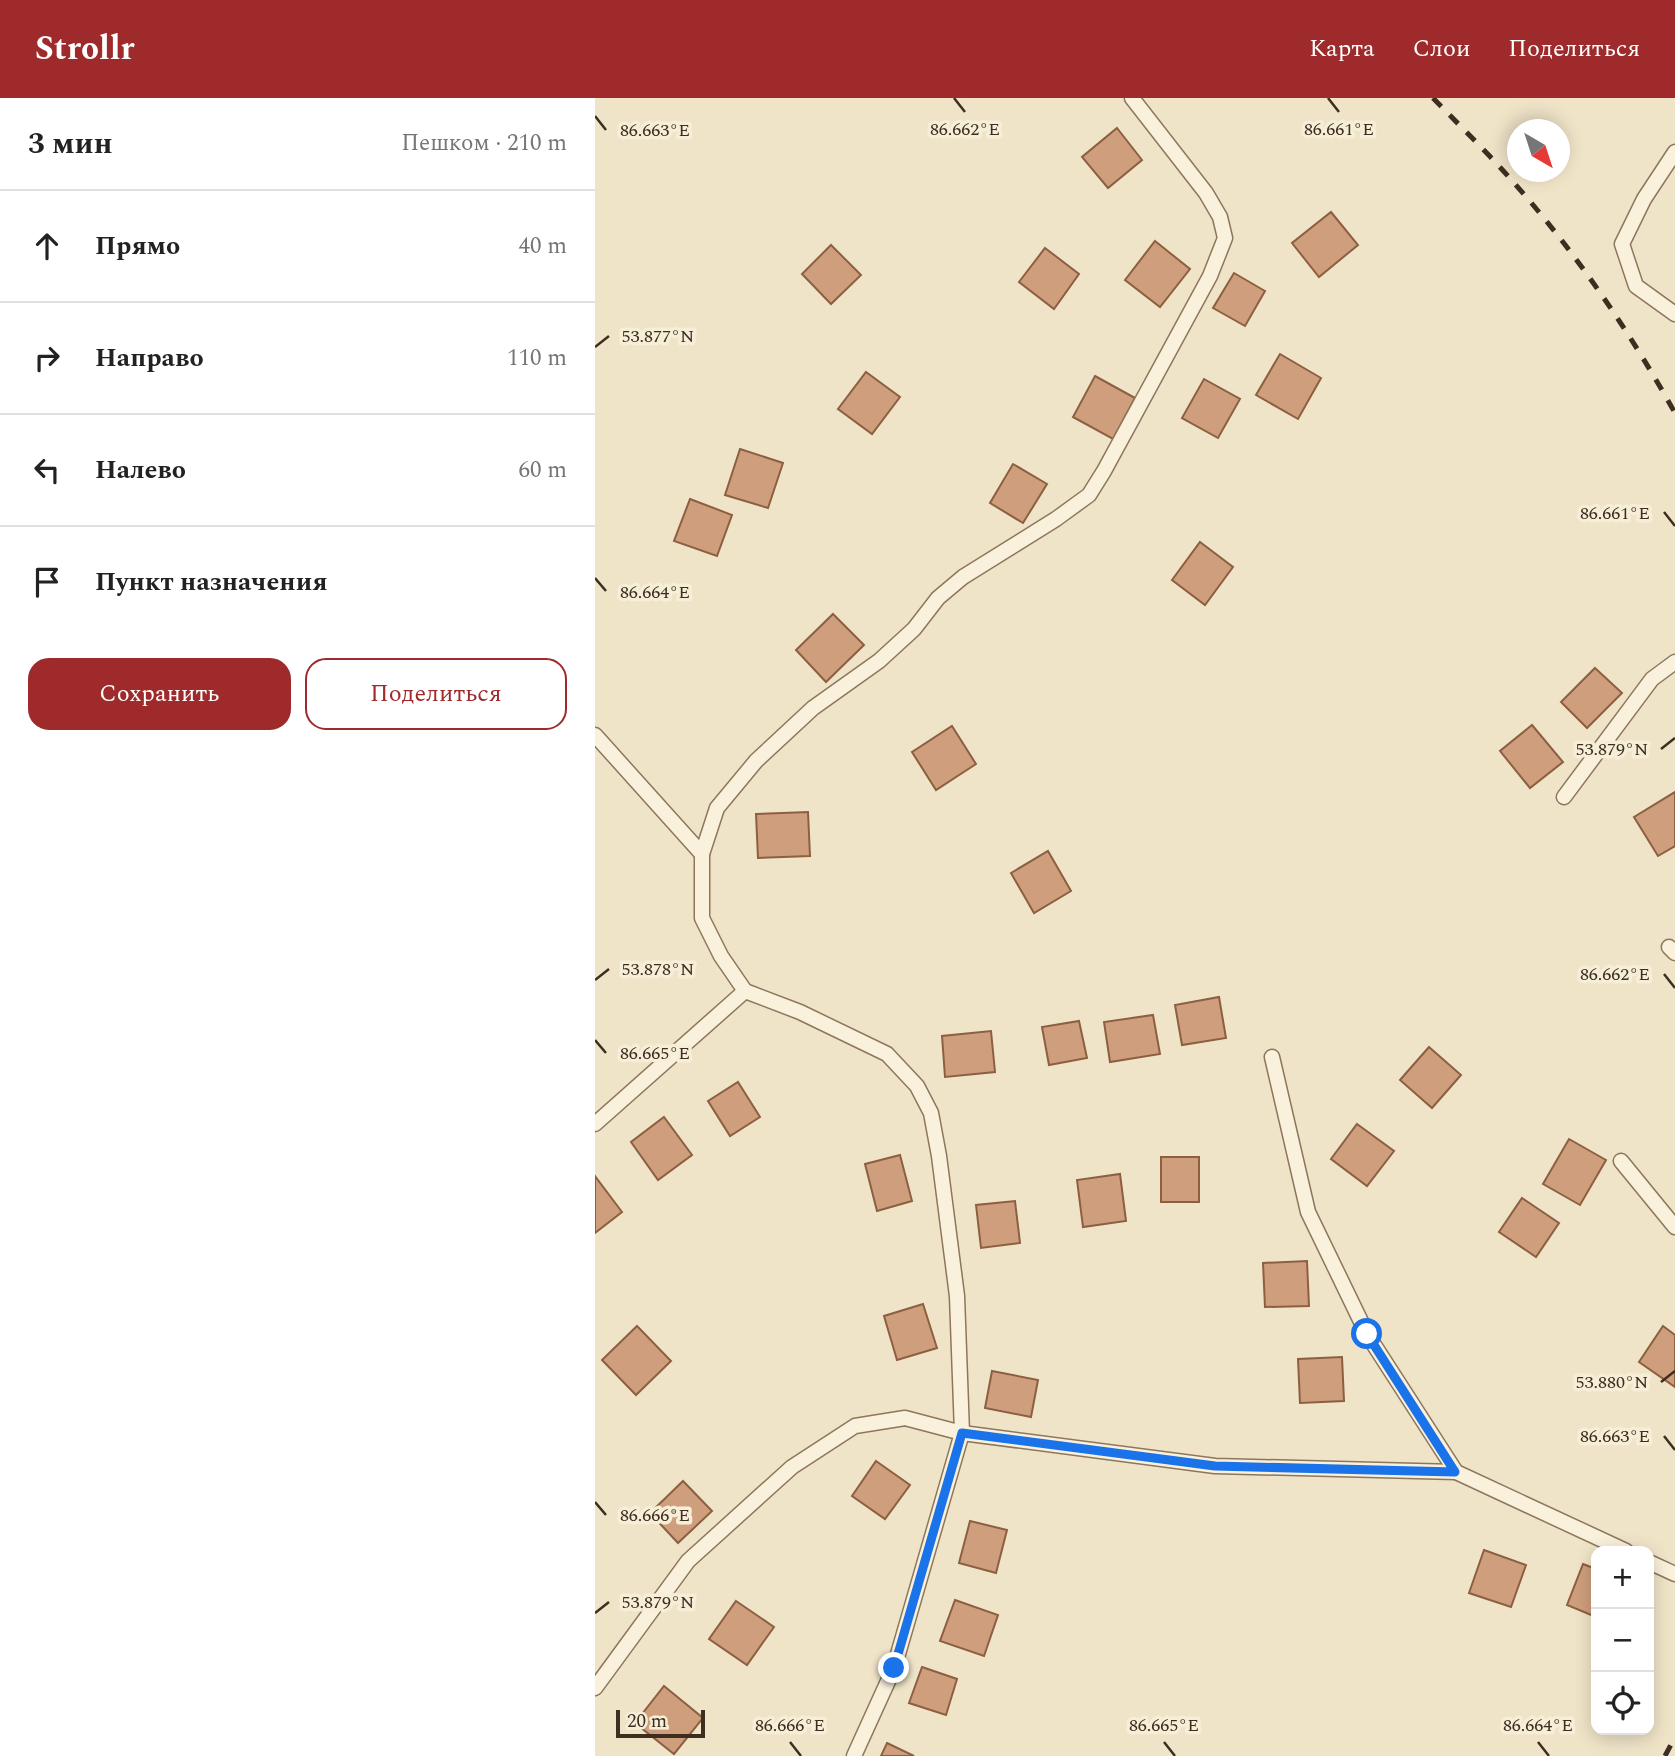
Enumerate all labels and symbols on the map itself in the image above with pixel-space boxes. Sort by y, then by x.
text: 86.662°E [930,116,1000,143]
text: 86.661°E [1304,116,1374,143]
text: 86.663°E [620,117,690,144]
north arrow [1507,119,1570,182]
text: 53.877°N [622,323,694,350]
text: 86.661°E [1580,500,1650,527]
text: 86.664°E [620,579,690,606]
text: 53.879°N [1576,736,1648,763]
text: 53.878°N [622,956,694,983]
text: 86.662°E [1580,961,1650,988]
text: 86.665°E [620,1040,690,1067]
route start [1351,1318,1382,1349]
text: 53.880°N [1576,1369,1648,1396]
text: 86.663°E [1580,1423,1650,1450]
text: 86.666°E [620,1502,690,1529]
text: 53.879°N [622,1589,694,1616]
route end [878,1652,909,1683]
scale bar [616,1707,705,1739]
text: 86.666°E [755,1712,825,1739]
text: 86.665°E [1129,1712,1199,1739]
text: 86.664°E [1503,1712,1573,1739]

